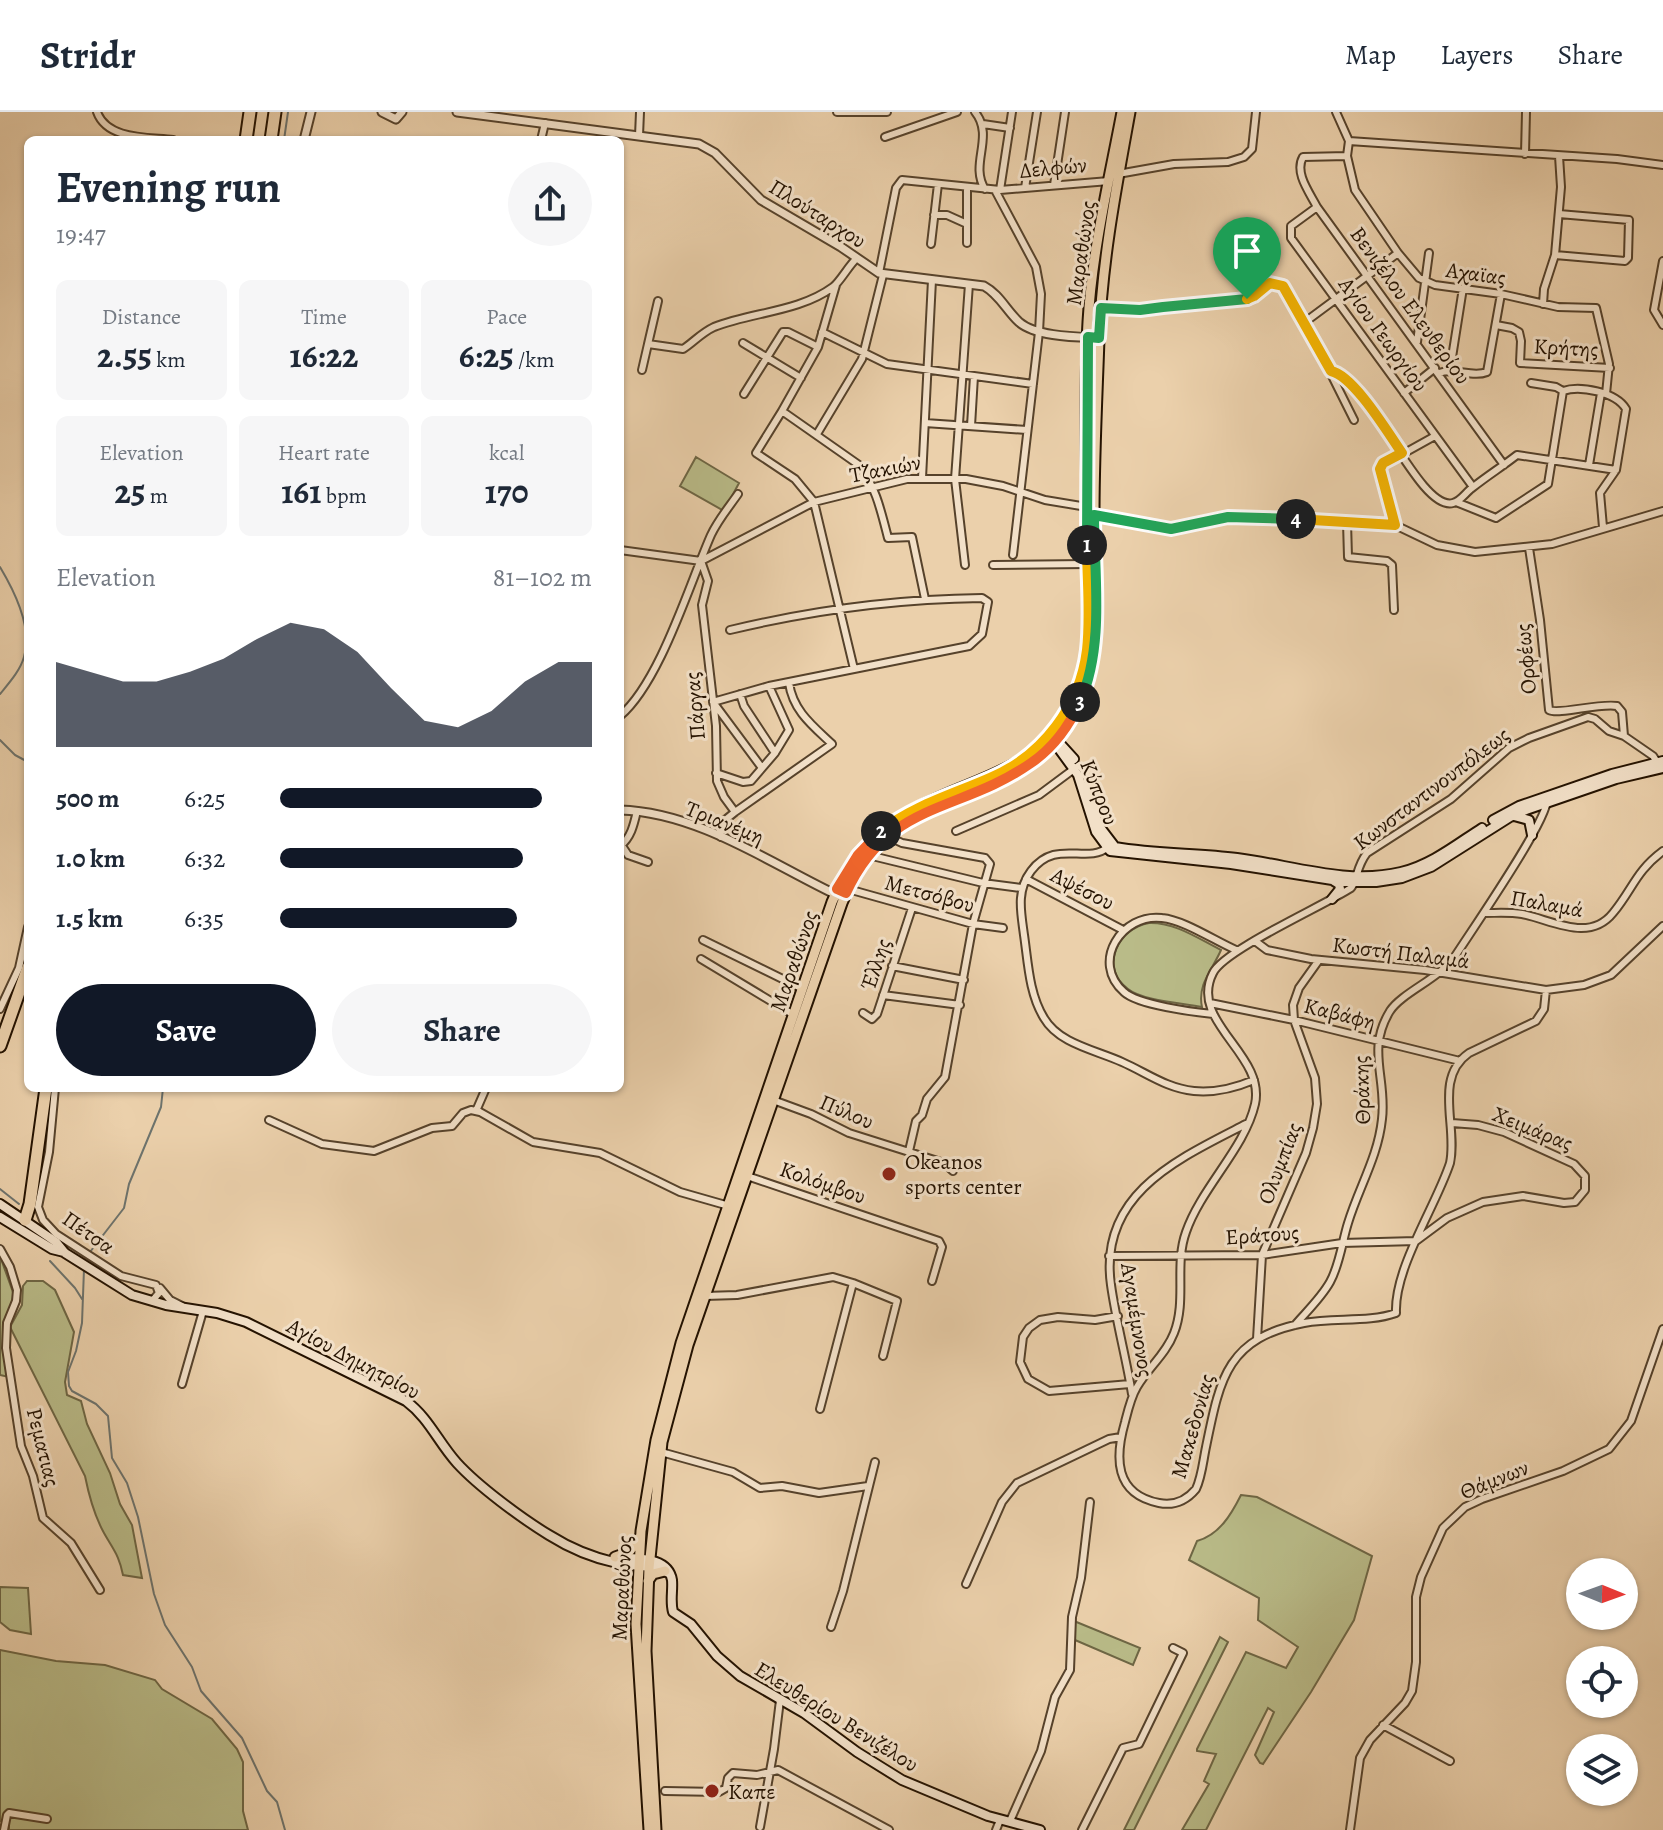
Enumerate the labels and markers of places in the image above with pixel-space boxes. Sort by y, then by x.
pin [1213,217,1281,299]
pin: 4 [1276,499,1316,539]
pin: 1 [1067,525,1107,565]
pin: 3 [1060,682,1100,722]
pin: 2 [861,811,901,851]
place label: Okeanos sports center [905,1147,1022,1202]
marker: Okeanos sports center [880,1165,898,1183]
place label: Καπε [728,1777,776,1807]
marker: Καπε [703,1782,721,1800]

